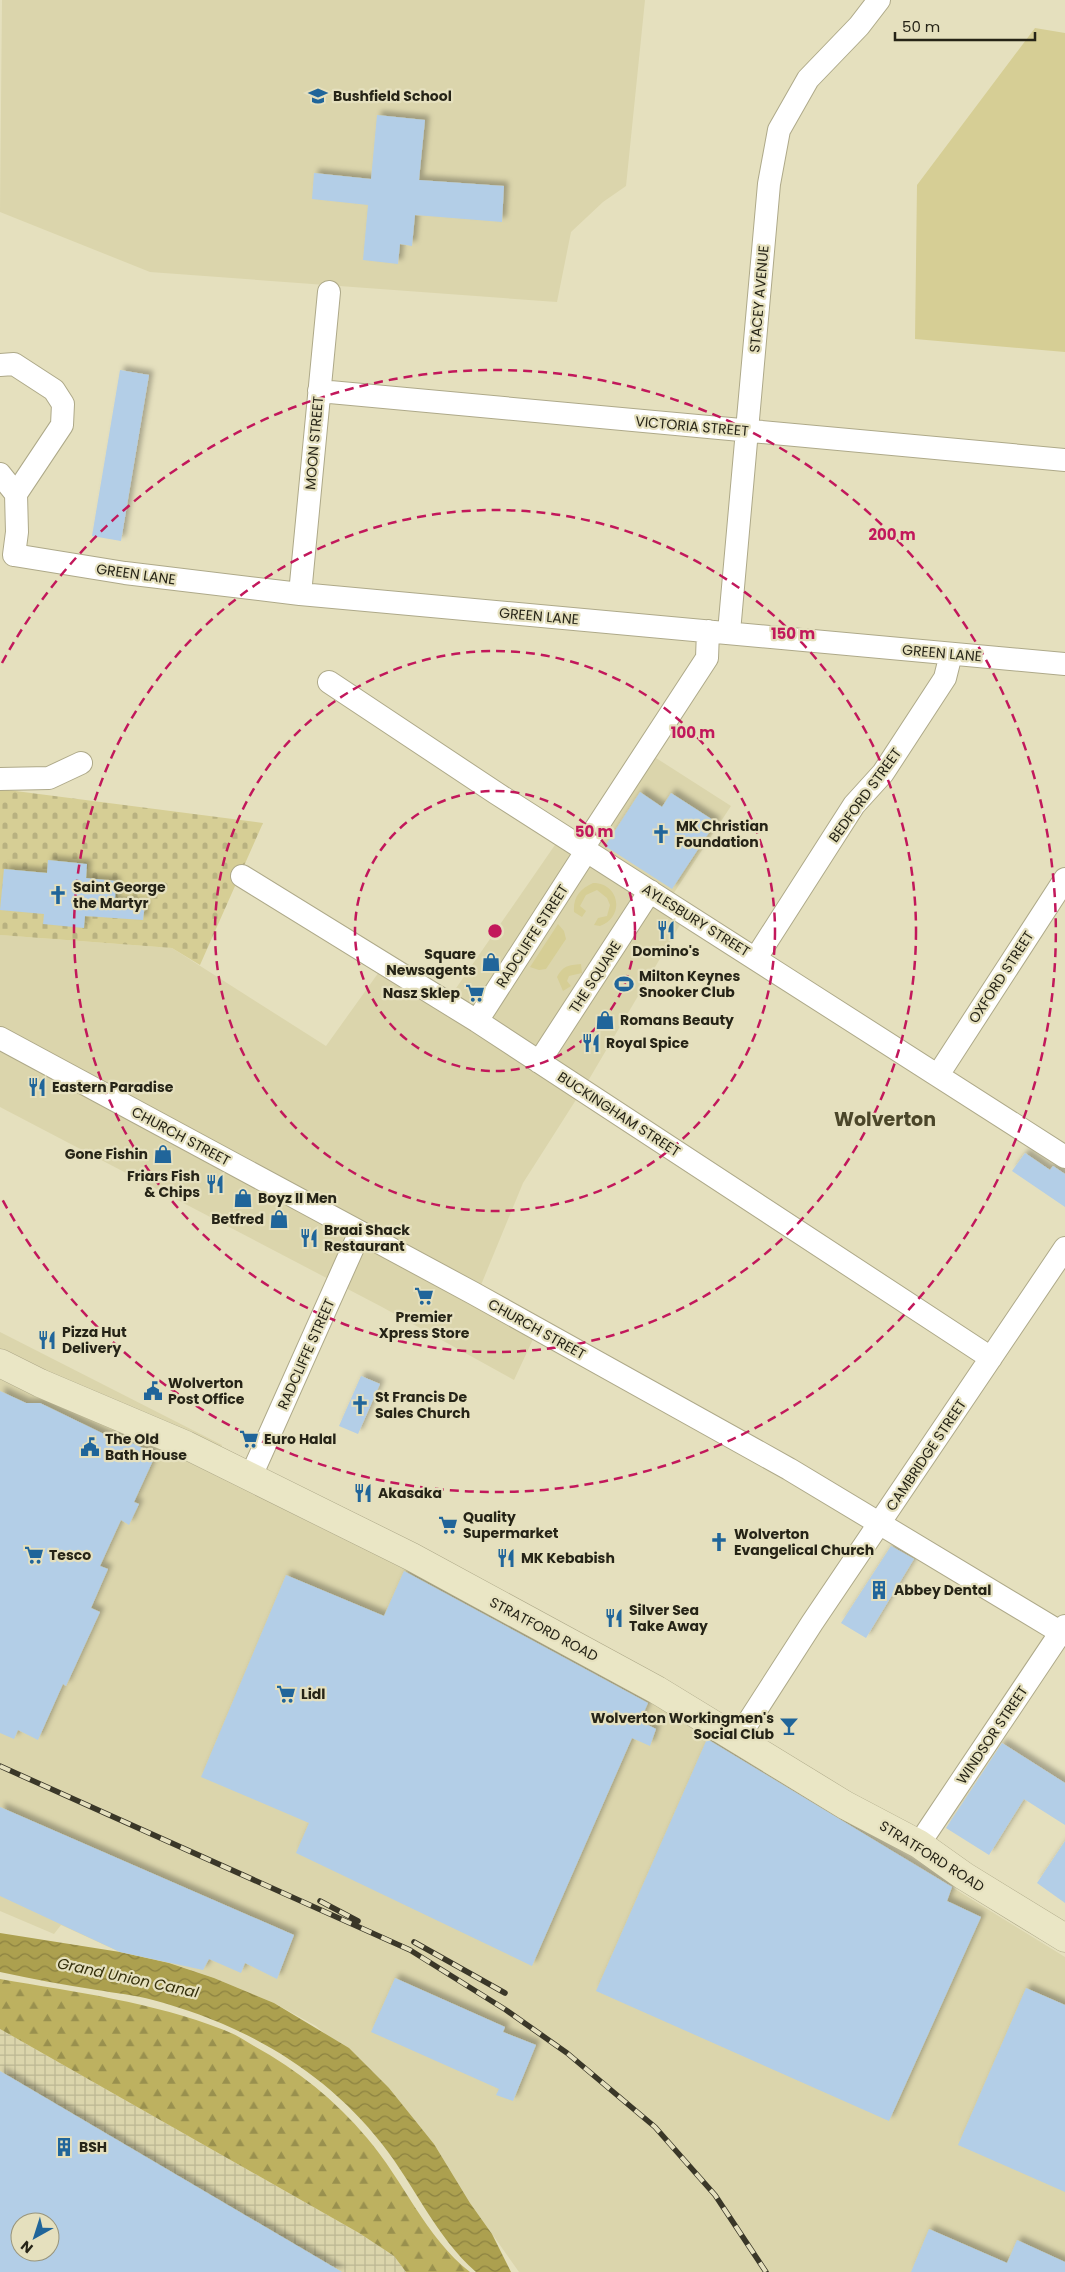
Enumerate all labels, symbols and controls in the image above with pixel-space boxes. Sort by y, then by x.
scale bar [895,10,1035,42]
text: 50 m [902,16,940,37]
school or university icon: Bushfield School [307,85,329,107]
place label: Bushfield School [333,86,452,106]
street label: STACEY AVENUE [744,244,774,354]
street label: MOON STREET [300,395,328,491]
street label: VICTORIA STREET [635,411,750,441]
text: 200 m [868,524,916,545]
street label: GREEN LANE [95,559,177,589]
street label: GREEN LANE [498,603,580,629]
text: 150 m [771,623,815,644]
street label: GREEN LANE [901,640,983,666]
text: 100 m [671,722,715,743]
street label: BEDFORD STREET [824,743,906,846]
place label: MK Christian Foundation [676,816,768,852]
text: 50 m [575,821,613,842]
church icon: MK Christian Foundation [650,823,672,845]
place label: Saint George the Martyr [73,877,166,913]
street label: AYLESBURY STREET [638,879,754,961]
street label: RADCLIFFE STREET [491,880,573,992]
church icon: Saint George the Martyr [47,884,69,906]
restaurant icon: Domino's [655,919,677,941]
centre of rings [486,922,504,940]
street label: OXFORD STREET [964,927,1039,1027]
street label: THE SQUARE [564,937,626,1017]
place label: Domino's [632,941,700,961]
place label: Square Newsagents [386,944,476,980]
shop icon: Square Newsagents [480,951,502,973]
place label: Milton Keynes Snooker Club [639,966,740,1002]
sports icon: Milton Keynes Snooker Club [613,973,635,995]
supermarket icon: Nasz Sklep [464,982,486,1004]
place label: Nasz Sklep [383,983,460,1003]
shop icon: Romans Beauty [594,1009,616,1031]
place label: Romans Beauty [620,1010,734,1030]
restaurant icon: Royal Spice [580,1032,602,1054]
place label: Royal Spice [606,1033,689,1053]
street label: BUCKINGHAM STREET [554,1067,685,1161]
restaurant icon: Eastern Paradise [26,1076,48,1098]
place label: Eastern Paradise [52,1077,174,1097]
street label: CHURCH STREET [128,1102,234,1171]
district label: Wolverton [834,1106,936,1133]
shop icon: Gone Fishin [152,1143,174,1165]
place label: Gone Fishin [65,1144,148,1164]
place label: Friars Fish & Chips [127,1166,200,1202]
restaurant icon: Friars Fish & Chips [204,1173,226,1195]
shop icon: Boyz II Men [232,1187,254,1209]
place label: Boyz II Men [258,1188,337,1208]
shop icon: Betfred [268,1208,290,1230]
place label: Betfred [211,1209,264,1229]
place label: Braai Shack Restaurant [324,1220,410,1256]
restaurant icon: Braai Shack Restaurant [298,1227,320,1249]
supermarket icon: Premier Xpress Store [413,1285,435,1307]
street label: CHURCH STREET [485,1294,590,1364]
street label: RADCLIFFE STREET [273,1295,340,1413]
place label: Premier Xpress Store [379,1307,470,1343]
place label: Pizza Hut Delivery [62,1322,127,1358]
restaurant icon: Pizza Hut Delivery [36,1329,58,1351]
place label: Wolverton Post Office [168,1373,245,1409]
public building icon: Wolverton Post Office [142,1380,164,1402]
place label: St Francis De Sales Church [375,1387,470,1423]
church icon: St Francis De Sales Church [349,1394,371,1416]
street label: CAMBRIDGE STREET [881,1395,971,1515]
supermarket icon: Euro Halal [238,1428,260,1450]
place label: The Old Bath House [105,1429,187,1465]
place label: Euro Halal [264,1429,336,1449]
public building icon: The Old Bath House [79,1436,101,1458]
restaurant icon: Akasaka [352,1482,374,1504]
place label: Akasaka [378,1483,442,1503]
place label: Quality Supermarket [463,1507,559,1543]
supermarket icon: Quality Supermarket [437,1514,459,1536]
place label: Wolverton Evangelical Church [734,1524,874,1560]
church icon: Wolverton Evangelical Church [708,1531,730,1553]
supermarket icon: Tesco [23,1544,45,1566]
place label: Tesco [49,1545,91,1565]
restaurant icon: MK Kebabish [495,1547,517,1569]
place label: MK Kebabish [521,1548,615,1568]
building icon: Abbey Dental [868,1579,890,1601]
place label: Abbey Dental [894,1580,991,1600]
street label: STRATFORD ROAD [486,1592,602,1666]
place label: Silver Sea Take Away [629,1600,708,1636]
restaurant icon: Silver Sea Take Away [603,1607,625,1629]
street label: WINDSOR STREET [952,1682,1033,1788]
supermarket icon: Lidl [275,1683,297,1705]
place label: Lidl [301,1684,325,1704]
place label: Wolverton Workingmen's Social Club [591,1708,774,1744]
bar icon: Wolverton Workingmen's Social Club [778,1715,800,1737]
street label: STRATFORD ROAD [876,1816,988,1896]
water label: Grand Union Canal [56,1952,201,2003]
building icon: BSH [53,2136,75,2158]
place label: BSH [79,2137,107,2157]
north arrow [10,2212,60,2262]
text: N [16,2236,37,2258]

